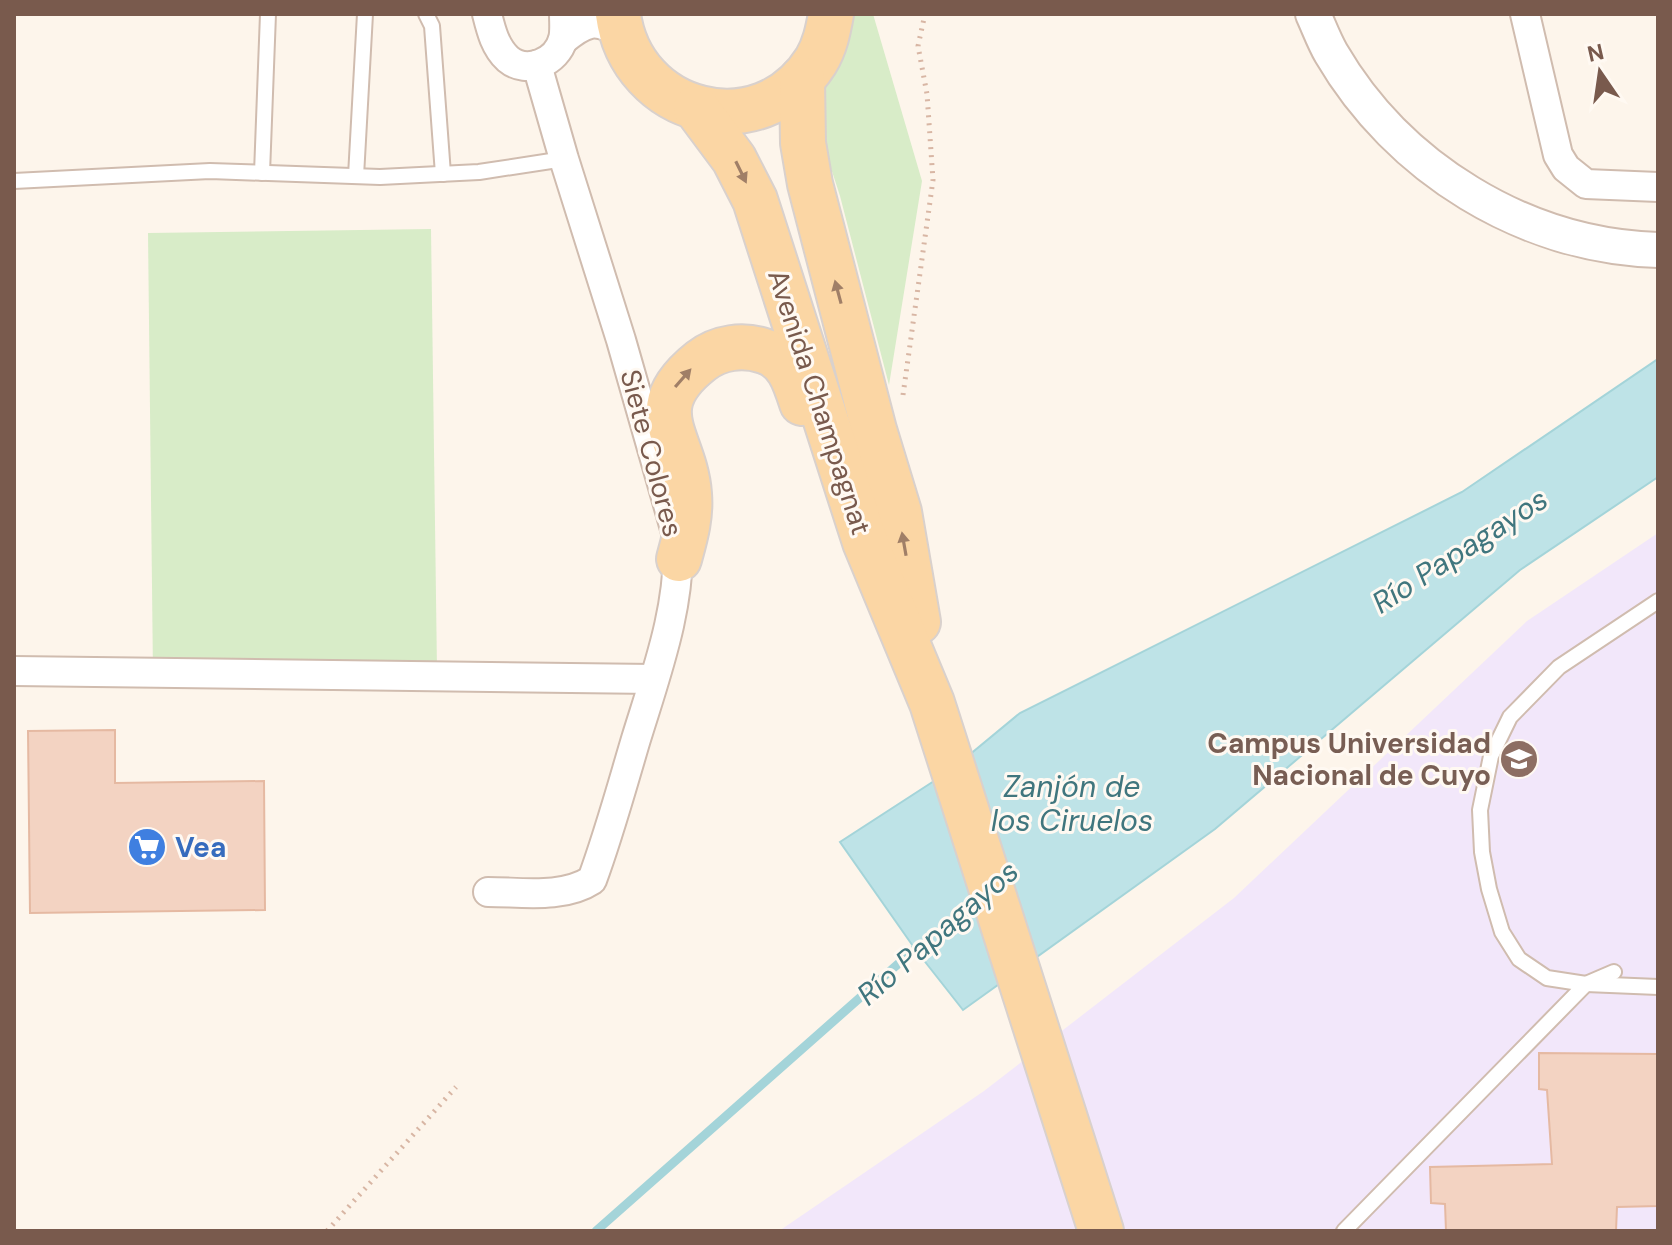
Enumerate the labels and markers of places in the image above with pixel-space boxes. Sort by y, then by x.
place label: Campus Universidad Nacional de Cuyo [1207,725,1491,794]
school or university icon: Campus Universidad Nacional de Cuyo [1498,738,1540,780]
supermarket icon: Vea [126,826,168,868]
place label: Vea [175,829,226,866]

